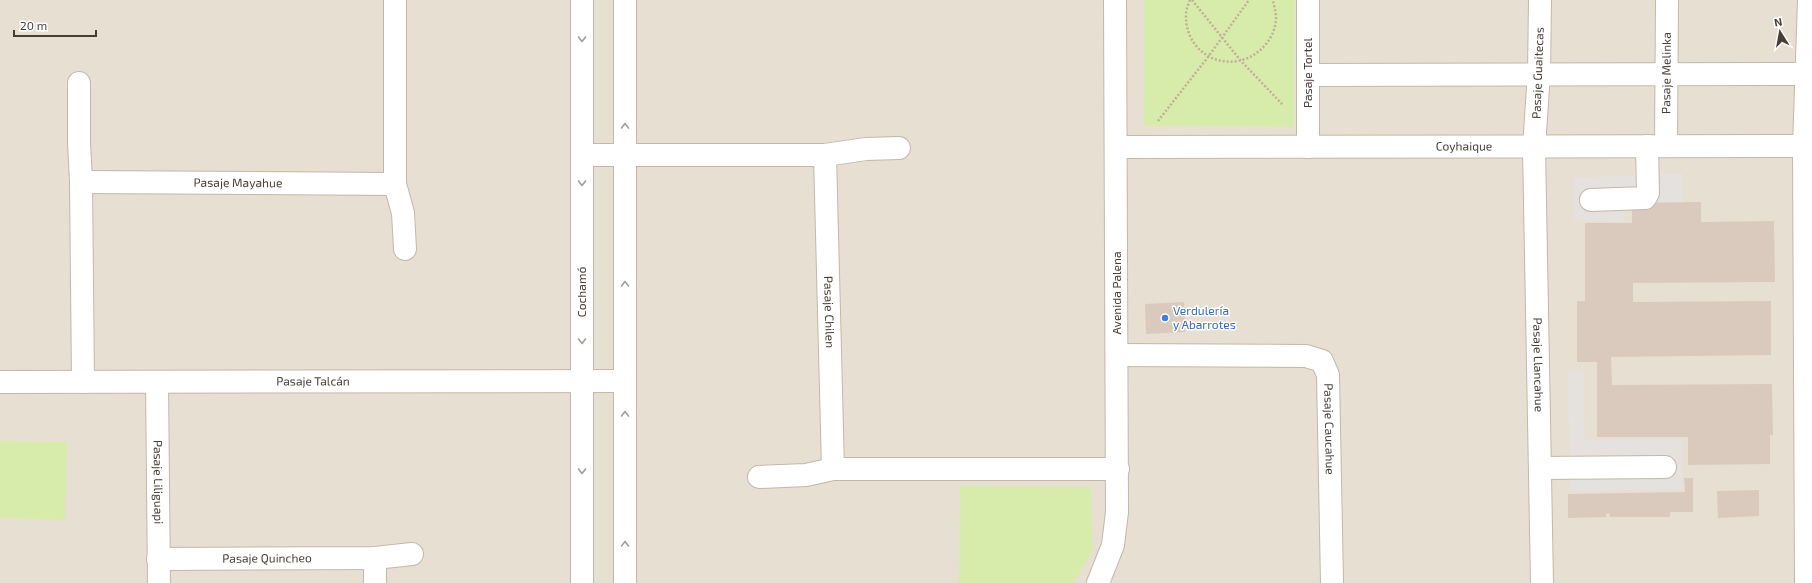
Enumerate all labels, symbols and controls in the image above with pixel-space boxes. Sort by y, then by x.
scale bar [14,12,96,38]
north arrow [1760,12,1800,52]
text: N [1773,15,1783,29]
text: 20 m [20,18,47,32]
street label: Pasaje Guaitecas [1528,27,1547,119]
street label: Pasaje Melinka [1658,32,1673,114]
one-way arrow [578,36,586,42]
street label: Pasaje Tortel [1300,38,1315,108]
one-way arrow [621,123,629,129]
street label: Coyhaique [1436,138,1492,153]
street label: Pasaje Mayahue [194,175,282,190]
one-way arrow [578,180,586,186]
street label: Avenida Palena [1109,251,1123,335]
street label: Cochamó [574,267,588,317]
street label: Pasaje Chilen [822,276,838,348]
one-way arrow [621,281,629,287]
place label: Verdulería y Abarrotes [1173,303,1236,331]
marker: Verdulería y Abarrotes [1160,313,1170,323]
street label: Pasaje Llancahue [1531,317,1547,412]
one-way arrow [578,338,586,344]
street label: Pasaje Talcán [276,373,350,389]
street label: Pasaje Caucahue [1322,383,1338,475]
one-way arrow [621,411,629,417]
street label: Pasaje Liliguapi [151,440,166,524]
one-way arrow [578,468,586,474]
one-way arrow [621,541,629,547]
street label: Pasaje Quincheo [222,550,312,566]

